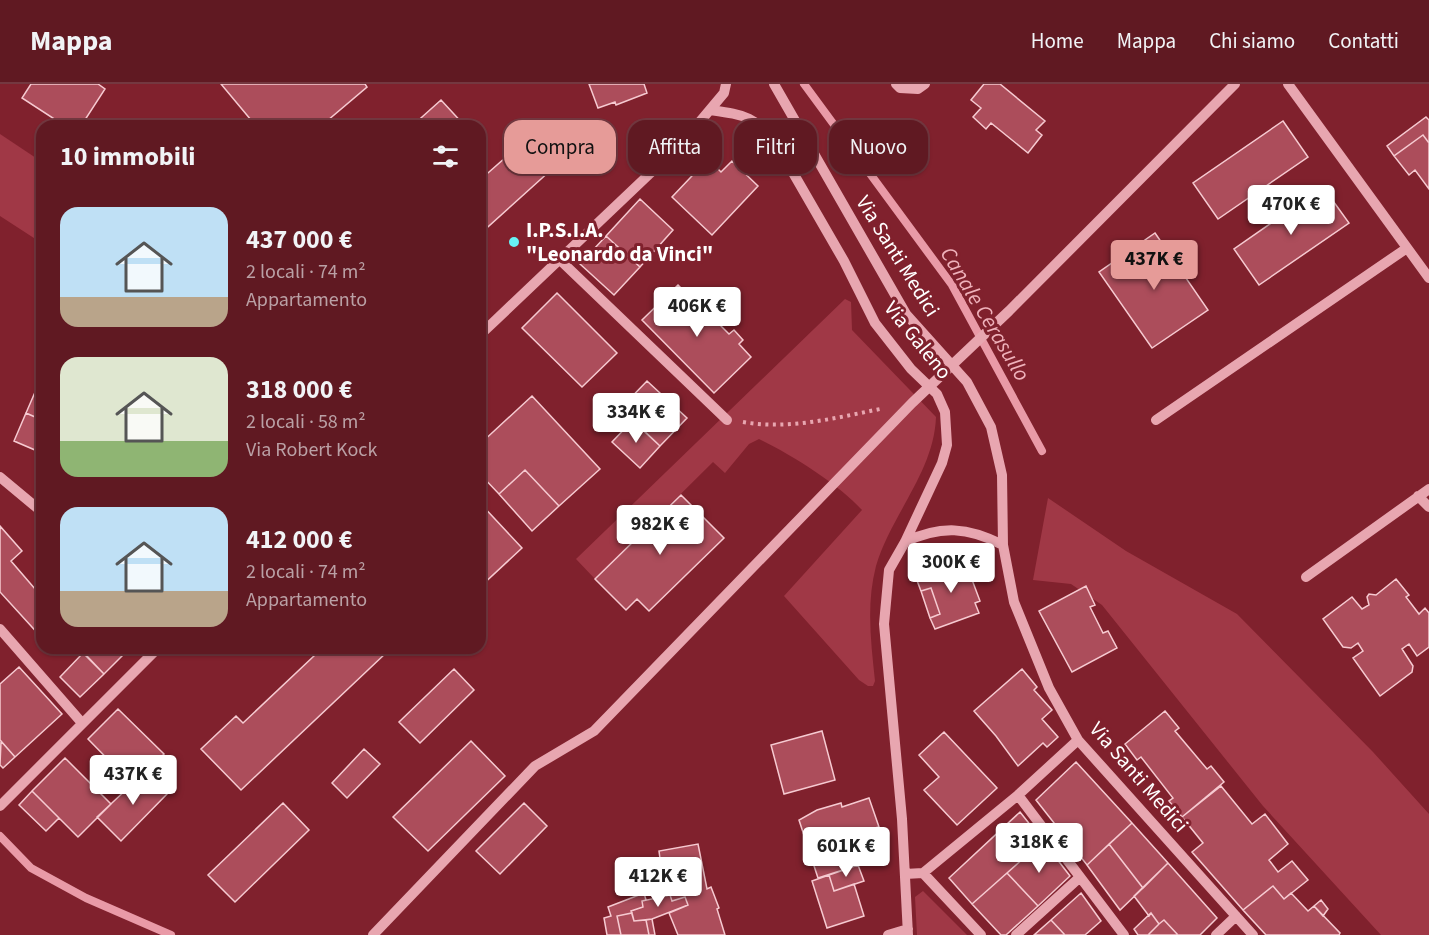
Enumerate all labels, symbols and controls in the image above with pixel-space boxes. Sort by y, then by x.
text: Mappa [30,21,113,61]
text: Home [1031,26,1084,56]
text: Mappa [1117,26,1176,56]
text: Chi siamo [1209,26,1295,56]
text: Contatti [1328,26,1399,56]
chip: Compra [504,120,616,174]
chip: Affitta [628,120,722,174]
chip: Filtri [734,120,817,174]
chip: Nuovo [829,120,928,174]
text: 10 immobili [60,138,196,175]
icon: filters [429,140,462,173]
pin: 470K € [1242,185,1340,236]
street label: Via Santi Medici [849,190,947,322]
text: 470K € [1262,190,1320,218]
place label: I.P.S.I.A. "Leonardo da Vinci" [526,215,713,269]
text: 437 000 € [246,221,353,258]
icon: home [108,231,180,303]
marker: I.P.S.I.A. "Leonardo da Vinci" [507,235,521,249]
pin: 437K € [1105,240,1203,291]
water label: Canale Cerasullo [932,241,1038,387]
text: 437K € [1125,245,1183,273]
text: 2 locali · 74 m² [246,258,366,286]
text: Appartamento [246,286,367,314]
pin: 406K € [648,287,746,338]
text: 406K € [668,292,726,320]
street label: Via Galeno [877,294,959,386]
text: 318 000 € [246,371,353,408]
icon: home [108,381,180,453]
pin: 334K € [587,393,685,444]
text: 334K € [607,398,665,426]
text: 2 locali · 58 m² [246,408,366,436]
text: Via Robert Kock [246,436,377,464]
pin: 982K € [611,505,709,556]
text: 982K € [631,510,689,538]
text: 412 000 € [246,521,353,558]
icon: home [108,531,180,603]
pin: 300K € [902,543,1000,594]
text: 300K € [922,548,980,576]
text: 2 locali · 74 m² [246,558,366,586]
text: Appartamento [246,586,367,614]
street label: Via Santi Medici [1082,715,1196,839]
pin: 437K € [84,755,182,806]
text: 437K € [104,760,162,788]
pin: 318K € [990,823,1088,874]
pin: 601K € [797,827,895,878]
text: 318K € [1010,828,1068,856]
text: 601K € [817,832,875,860]
pin: 412K € [609,857,707,908]
text: 412K € [629,862,687,890]

